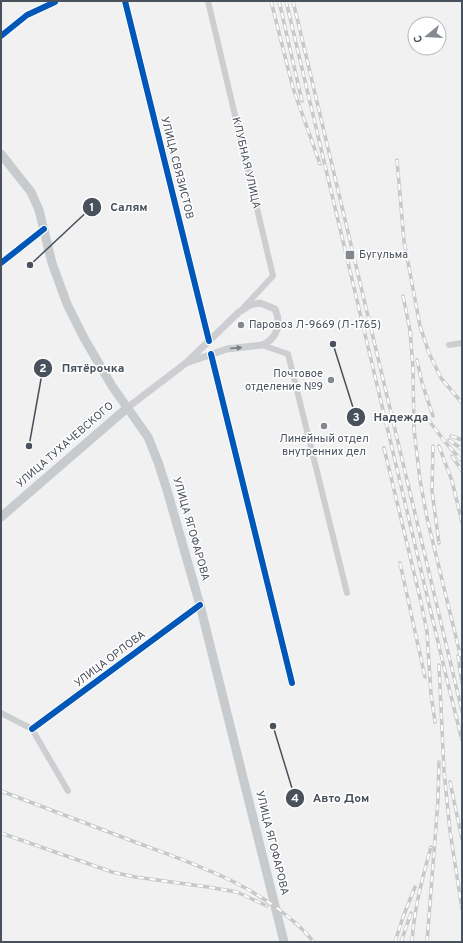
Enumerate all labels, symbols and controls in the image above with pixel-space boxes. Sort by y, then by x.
north arrow [407,16,447,56]
text: С [411,33,426,44]
street label: УЛИЦА СВЯЗИСТОВ [157,115,197,221]
street label: КЛУБНАЯ УЛИЦА [229,116,263,210]
callout: Салям [82,195,155,219]
text: 1 [90,200,94,216]
text: Салям [110,200,148,216]
place label: Бугульма [359,248,408,262]
marker: Бугульма [344,249,356,261]
place label: Паровоз Л-9669 (Л-1765) [249,318,381,332]
marker: Паровоз Л-9669 (Л-1765) [236,320,246,330]
one-way arrow [230,344,242,351]
callout: Пятёрочка [33,356,132,380]
text: 2 [39,361,47,377]
text: Пятёрочка [62,361,124,377]
place label: Почтовое отделение №9 [245,367,323,394]
marker: Почтовое отделение №9 [326,375,336,385]
street label: УЛИЦА ТУХАЧЕВСКОГО [13,399,117,491]
callout: Надежда [346,405,437,429]
text: 3 [352,410,360,426]
text: Надежда [373,410,429,426]
marker: Линейный отдел внутренних дел [319,421,329,431]
place label: Линейный отдел внутренних дел [279,432,369,459]
street label: УЛИЦА ЯГОФАРОВА [170,476,212,582]
street label: УЛИЦА ОРЛОВА [72,628,148,690]
callout: Авто Дом [285,786,378,810]
street label: УЛИЦА ЯГОФАРОВА [252,789,292,897]
text: 4 [291,791,299,807]
text: Авто Дом [313,791,369,807]

